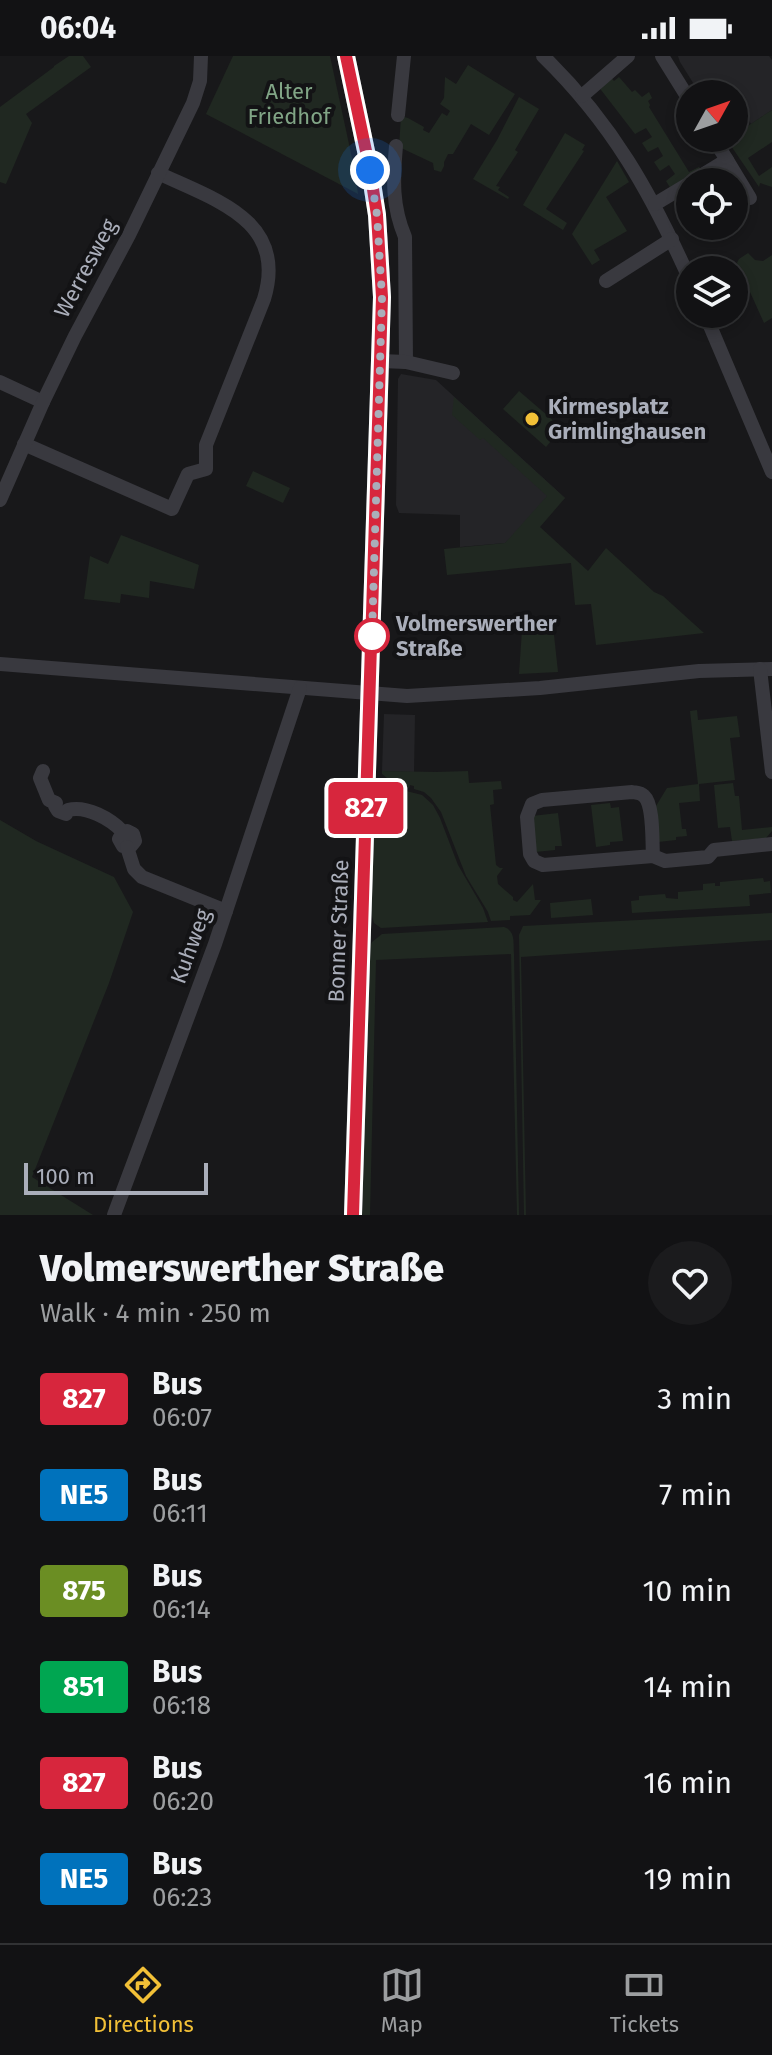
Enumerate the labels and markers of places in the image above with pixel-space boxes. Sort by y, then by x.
place label: Kirmesplatz Grimlinghausen [548,393,706,445]
marker: Kirmesplatz Grimlinghausen [523,410,541,428]
place label: Volmerswerther Straße [395,610,557,662]
marker: Volmerswerther Straße [355,619,389,653]

